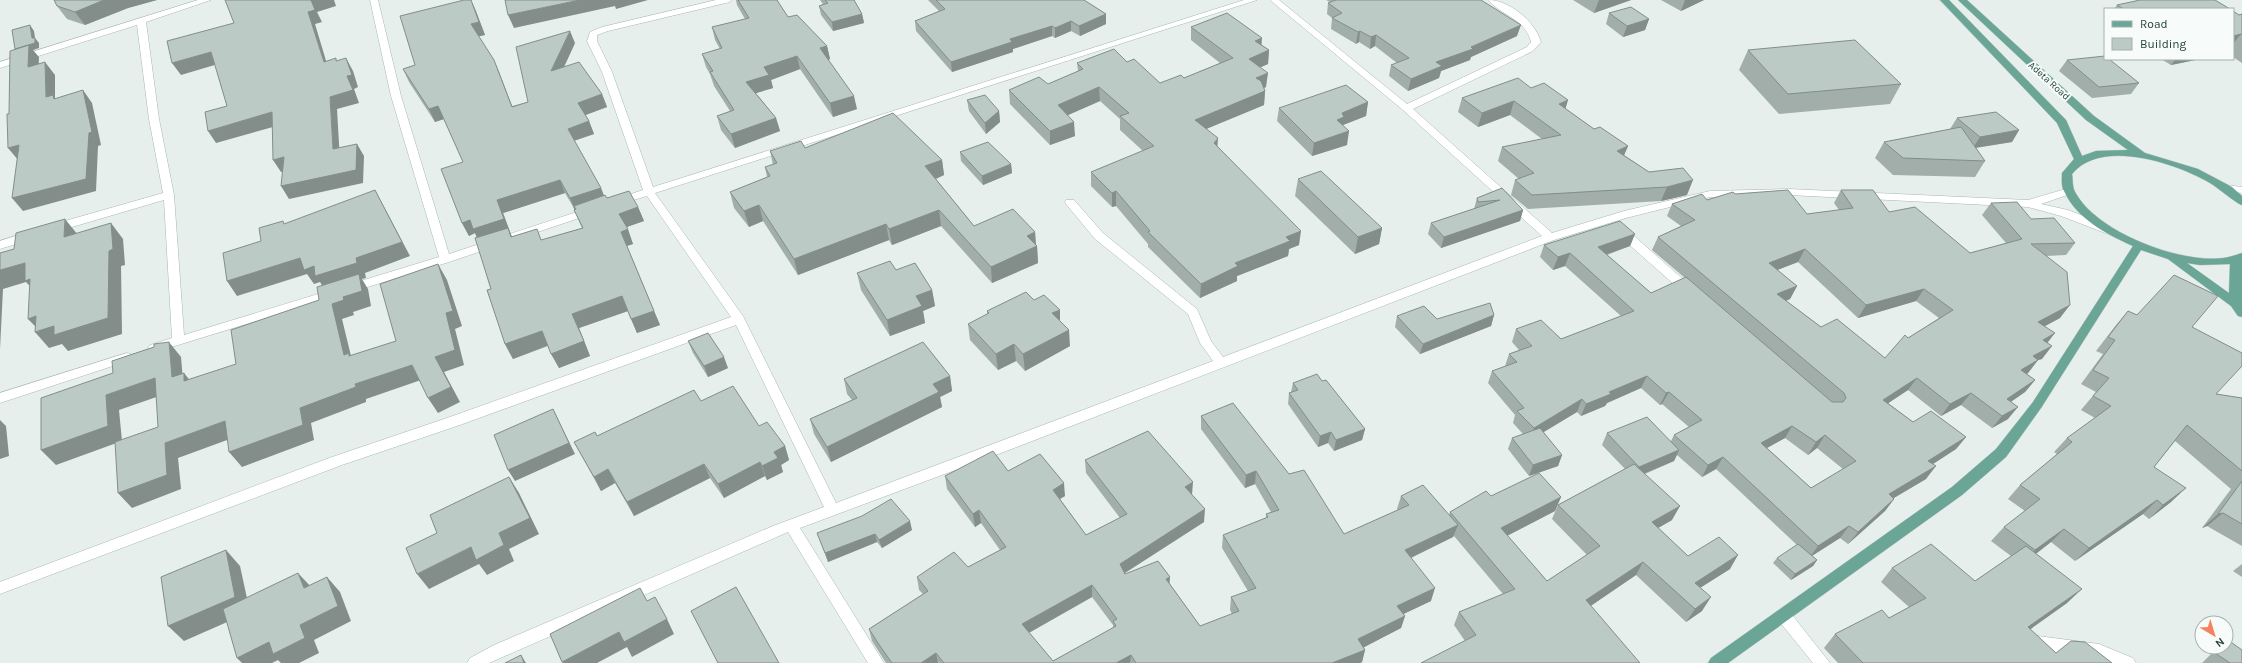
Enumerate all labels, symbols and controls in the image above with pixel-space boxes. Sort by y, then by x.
legend [2104,8,2234,60]
text: Road [2140,17,2168,31]
text: Building [2140,37,2187,51]
street label: Adeta Road [2026,59,2072,103]
north arrow [2194,615,2234,655]
text: N [2213,635,2227,650]

